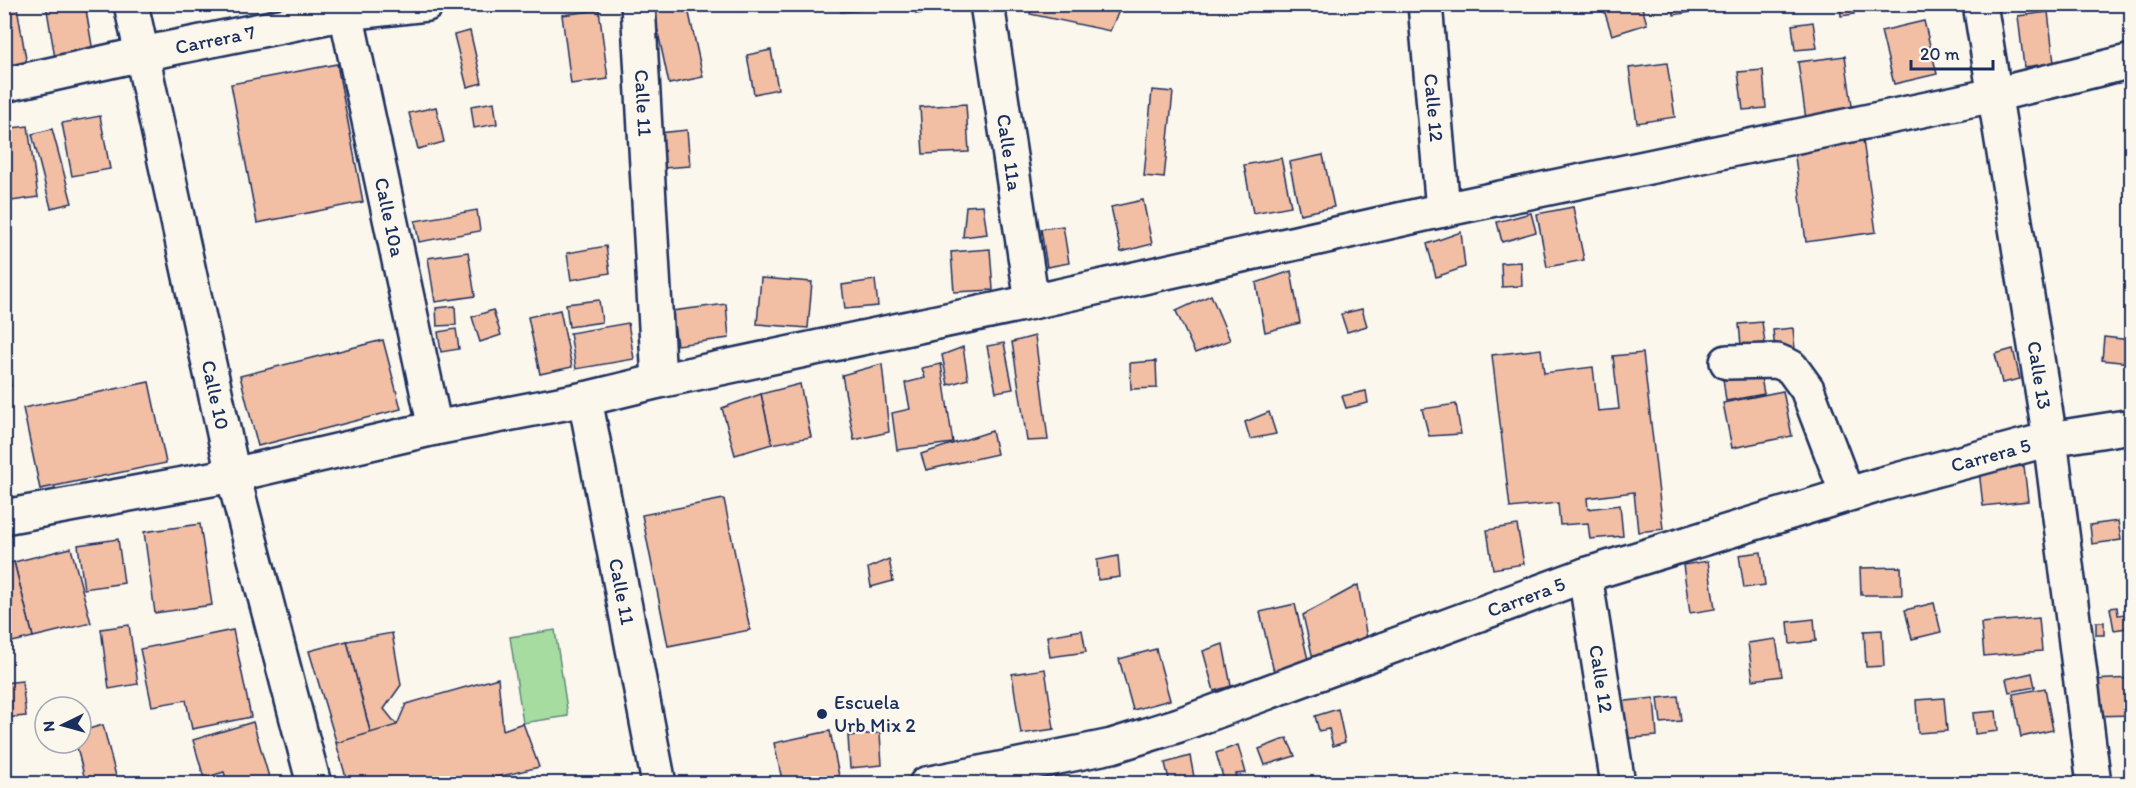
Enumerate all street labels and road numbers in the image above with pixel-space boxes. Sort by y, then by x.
street label: Carrera 7 [173,20,257,59]
street label: Calle 11 [630,69,657,137]
street label: Calle 12 [1419,72,1449,143]
street label: Calle 11a [992,112,1027,193]
street label: Calle 10a [370,175,410,260]
street label: Calle 13 [2022,339,2057,411]
street label: Calle 10 [196,358,235,432]
street label: Carrera 5 [1948,433,2033,477]
street label: Calle 11 [604,556,640,627]
street label: Carrera 5 [1484,571,1568,622]
street label: Calle 12 [1584,643,1619,715]

